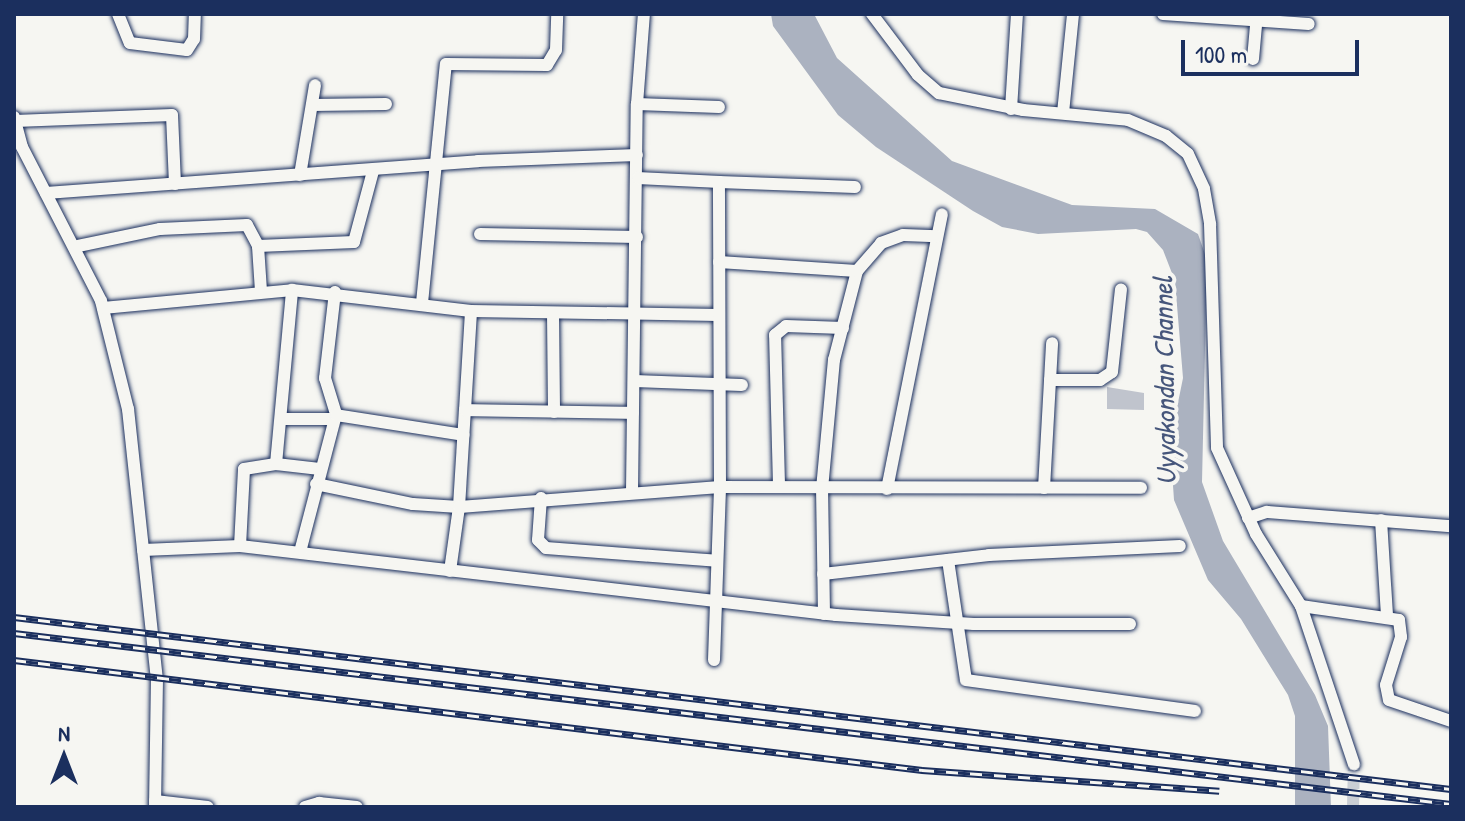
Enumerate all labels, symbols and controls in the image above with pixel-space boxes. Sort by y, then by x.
scale bar [1185,24,1363,74]
text: 100 m [1195,38,1247,70]
water label: Uyyakondan Channel [1145,276,1183,486]
north arrow [24,717,104,797]
text: N [58,718,70,748]

